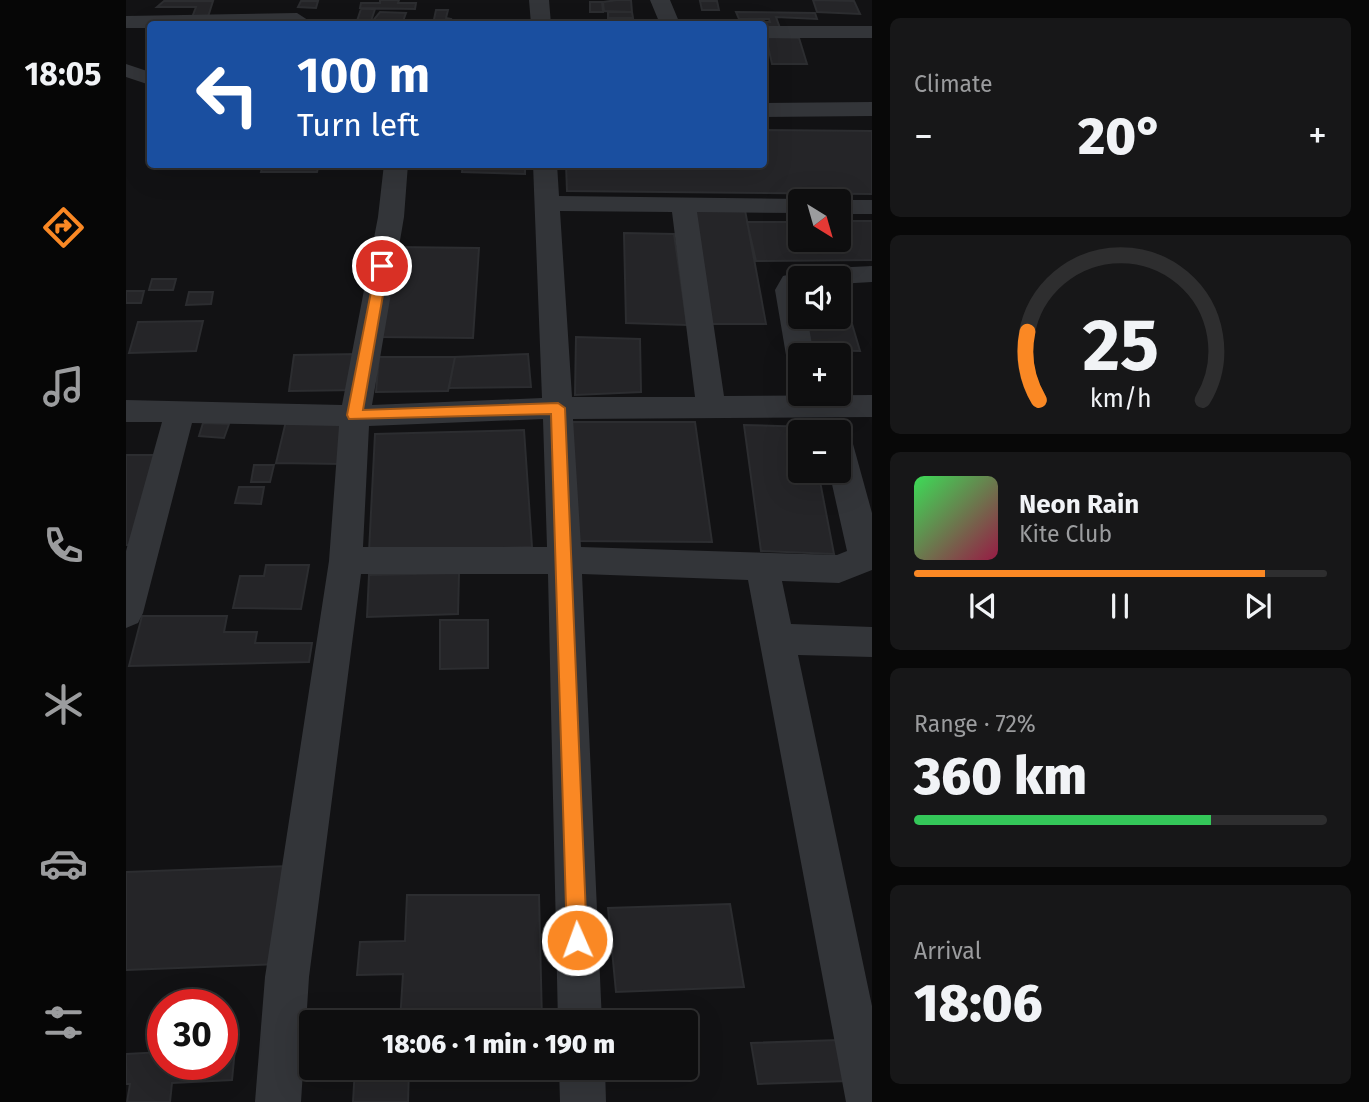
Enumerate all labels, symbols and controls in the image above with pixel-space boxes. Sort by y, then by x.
text: 100 m [297,46,430,105]
icon: left [182,49,273,140]
text: 18:05 [25,55,102,93]
text: Climate [914,70,993,98]
text: 20° [1078,105,1163,168]
text: Turn left [297,106,419,144]
text: − [914,113,933,159]
text: + [1308,113,1327,159]
north arrow [788,189,850,252]
map controls [788,189,851,483]
icon: directions [39,203,88,252]
pin [352,236,412,296]
icon: arrive [363,247,401,285]
button: sound [788,266,851,329]
text: 25 [1082,303,1159,390]
button: + [788,343,851,406]
icon: music [39,362,88,411]
text: km/h [1090,384,1151,414]
button: − [788,420,851,483]
text: Neon Rain [1019,489,1139,520]
text: Kite Club [1019,520,1112,548]
icon: phone [39,521,88,570]
icon: previous [964,587,1002,625]
icon: pause [1101,587,1139,625]
icon: next [1239,587,1277,625]
icon: climate [39,680,88,729]
text: Range · 72% [914,710,1036,738]
text: 360 km [914,745,1087,808]
icon: car [39,839,88,888]
position arrow [540,903,614,977]
text: Arrival [914,937,981,965]
text: 18:06 [914,972,1042,1035]
speed limit sign: 30 [147,989,238,1080]
icon: filters [39,998,88,1047]
text: 18:06 · 1 min · 190 m [382,1029,615,1060]

